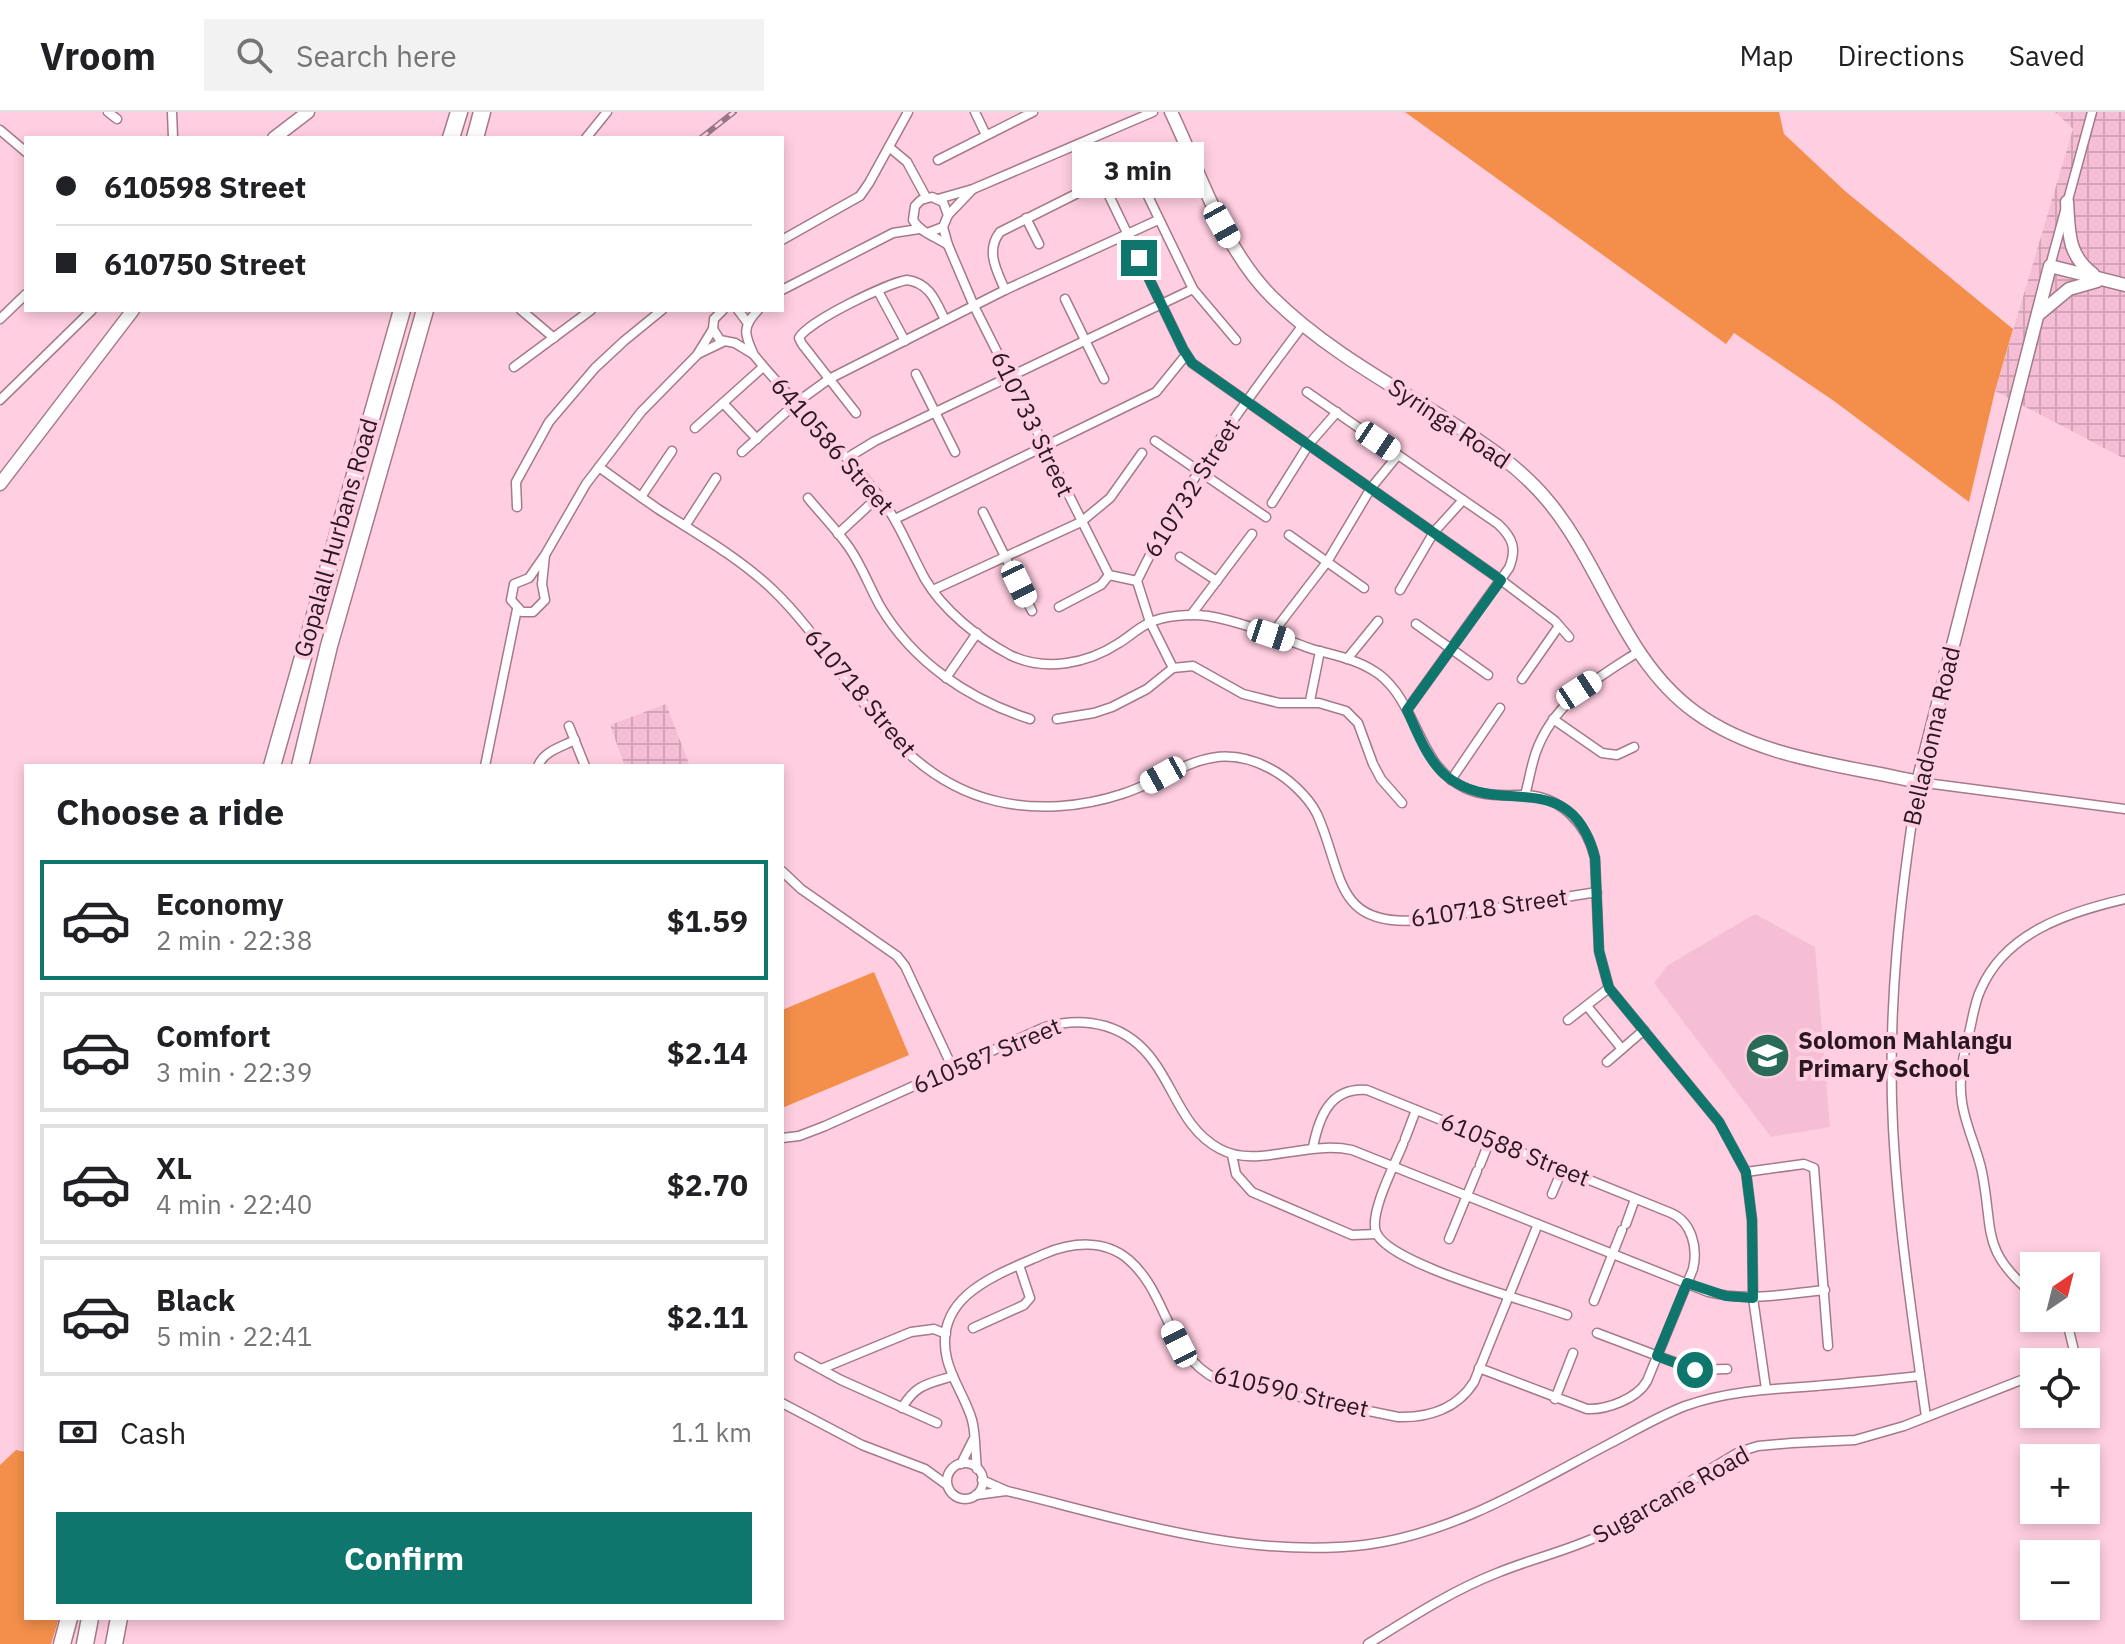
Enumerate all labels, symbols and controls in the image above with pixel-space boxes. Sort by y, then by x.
search box [204,19,764,91]
text: Vroom [40,31,156,80]
icon: search [232,33,276,77]
text: Search here [296,36,457,75]
text: Map [1739,37,1793,74]
text: Directions [1837,37,1965,74]
text: Saved [2009,37,2085,74]
callout: 3 min [1073,142,1205,198]
text: 3 min [1104,153,1172,187]
text: 610598 Street [104,167,306,206]
car [1200,198,1244,252]
route end [1121,240,1157,276]
text: 610750 Street [104,244,306,283]
street label: 610733 Street [984,346,1082,502]
street label: 6410586 Street [764,370,901,521]
street label: Syringa Road [1382,371,1517,476]
street label: 610732 Street [1136,412,1247,563]
street label: Gopalall Hurbans Road [286,415,384,661]
car [1351,418,1405,464]
car [998,557,1040,611]
car [1244,616,1298,654]
street label: 610718 Street [798,622,924,763]
street label: Belladonna Road [1895,643,1967,828]
car [1552,667,1606,713]
car [1136,753,1190,797]
text: Choose a ride [56,788,284,835]
street label: 610718 Street [1408,880,1569,934]
icon: car [60,884,132,956]
text: Economy [156,884,284,923]
text: $1.59 [667,901,748,940]
text: 2 min · 22:38 [156,923,312,957]
street label: 610587 Street [908,1010,1066,1101]
icon: car [60,1016,132,1088]
text: Comfort [156,1016,271,1055]
place label: Solomon Mahlangu Primary School [1798,1024,2013,1084]
school or university icon: Solomon Mahlangu Primary School [1743,1031,1791,1079]
text: $2.14 [667,1033,748,1072]
text: 3 min · 22:39 [156,1055,312,1089]
street label: 610588 Street [1436,1105,1595,1193]
icon: car [60,1148,132,1220]
text: XL [156,1148,192,1187]
text: $2.70 [667,1165,748,1204]
text: 4 min · 22:40 [156,1187,312,1221]
north arrow [2020,1252,2100,1332]
map controls [2020,1252,2100,1620]
icon: car [60,1280,132,1352]
text: Black [156,1280,235,1319]
text: $2.11 [667,1297,748,1336]
car [1157,1317,1201,1371]
text: 5 min · 22:41 [156,1319,312,1353]
button: locate [2020,1348,2100,1428]
route start [1677,1352,1713,1388]
street label: 610590 Street [1211,1358,1372,1424]
icon: cash [56,1410,100,1454]
text: Cash [120,1413,186,1452]
text: 1.1 km [671,1415,752,1449]
street label: Sugarcane Road [1587,1438,1754,1550]
button: + [2020,1444,2100,1524]
button: Confirm [56,1512,752,1604]
button: − [2020,1540,2100,1620]

